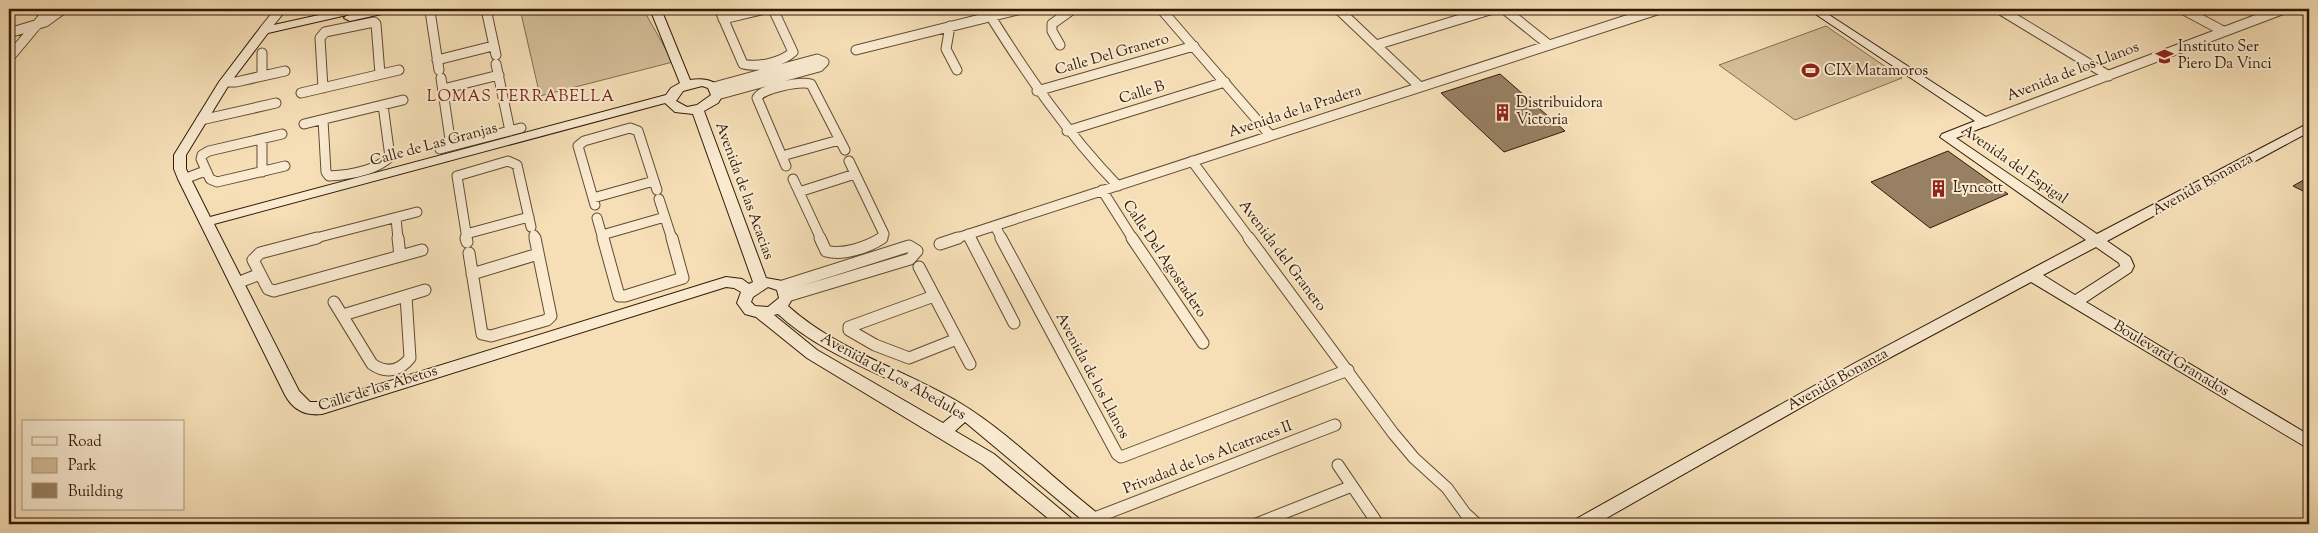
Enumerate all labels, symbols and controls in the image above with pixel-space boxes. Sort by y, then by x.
street label: Calle Del Granero [1053,29,1171,81]
street label: Avenida de los Llanos [2004,37,2142,107]
place label: Instituto Ser Piero Da Vinci [2178,37,2272,75]
school or university icon: Instituto Ser Piero Da Vinci [2154,46,2174,66]
sports icon: CIX Matamoros [1800,61,1820,81]
place label: CIX Matamoros [1824,61,1928,82]
street label: Calle B [1117,76,1168,110]
street label: Avenida de la Pradera [1226,81,1364,143]
district label: LOMAS TERRABELLA [427,86,615,109]
place label: Distribuidora Victoria [1516,93,1603,131]
building icon: Distribuidora Victoria [1492,102,1512,122]
street label: Calle de Las Granjas [368,118,500,172]
street label: Avenida de las Acacias [709,119,779,263]
street label: Avenida del Espigal [1956,120,2072,210]
street label: Avenida Bonanza [2149,149,2257,221]
building icon: Lyncott [1929,178,1949,198]
place label: Lyncott [1953,178,2003,199]
street label: Calle Del Agostadero [1117,196,1211,322]
street label: Avenida del Granero [1233,196,1331,316]
street label: Avenida de los Llanos [1050,309,1134,443]
street label: Boulevard Granados [2109,316,2233,402]
street label: Avenida de Los Abedules [816,328,970,426]
street label: Avenida Bonanza [1784,344,1892,416]
street label: Calle de los Abetos [316,361,440,417]
street label: Privadad de los Alcatraces II [1121,416,1295,500]
legend [22,420,185,510]
text: Road [68,432,102,453]
text: Park [68,456,97,477]
text: Building [68,482,123,503]

